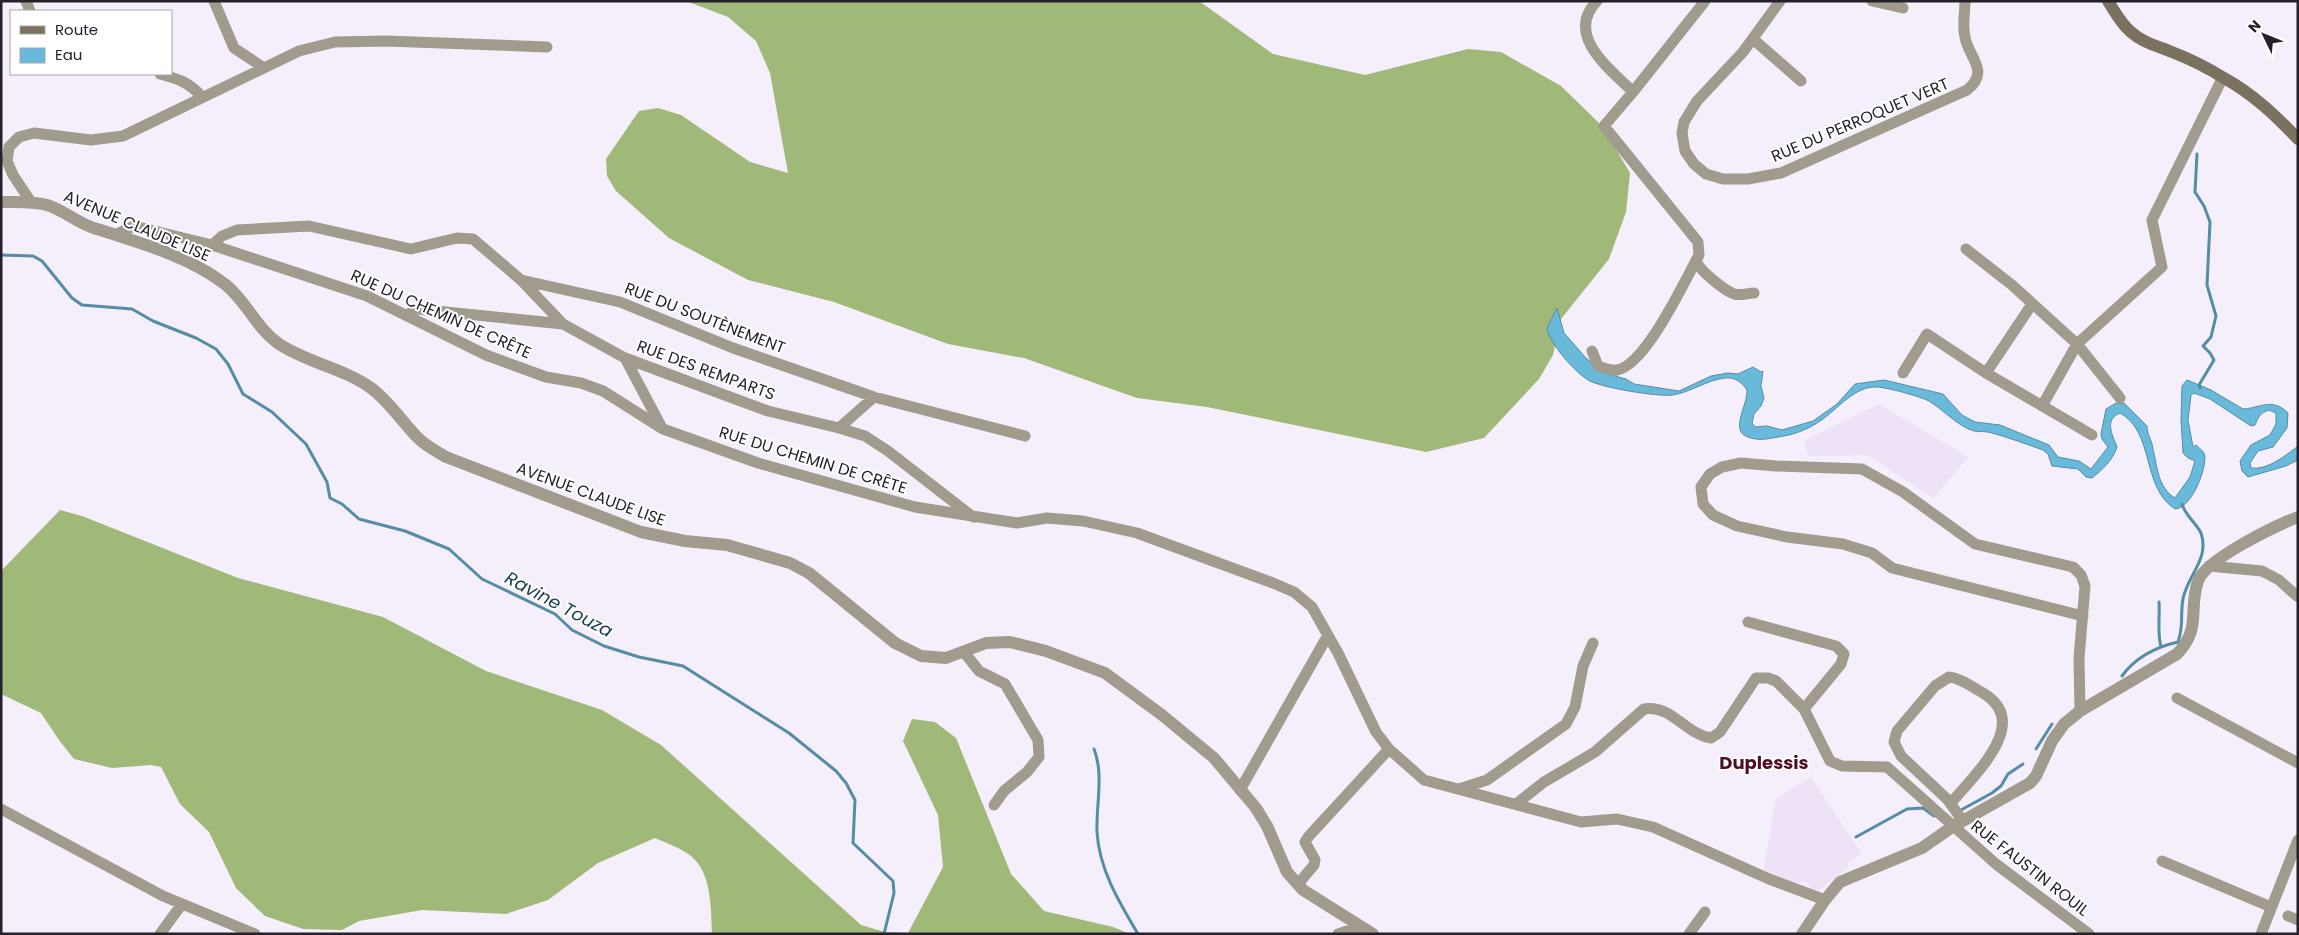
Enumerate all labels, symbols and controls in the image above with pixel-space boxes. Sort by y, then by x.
legend [10,10,172,75]
north arrow [2239,10,2289,60]
text: N [2244,15,2265,37]
text: Route [55,19,98,40]
text: Eau [55,44,82,65]
street label: RUE DU PERROQUET VERT [1768,72,1953,168]
street label: AVENUE CLAUDE LISE [60,185,214,267]
street label: RUE DU CHEMIN DE CRÊTE [347,264,535,364]
street label: RUE DU SOUTÈNEMENT [621,277,789,359]
street label: RUE DES REMPARTS [634,334,778,406]
street label: RUE DU CHEMIN DE CRÊTE [716,420,910,500]
street label: AVENUE CLAUDE LISE [513,456,669,532]
water label: Ravine Touza [501,565,617,643]
district label: Duplessis [1719,750,1809,775]
street label: RUE FAUSTIN ROUIL [1966,815,2094,921]

